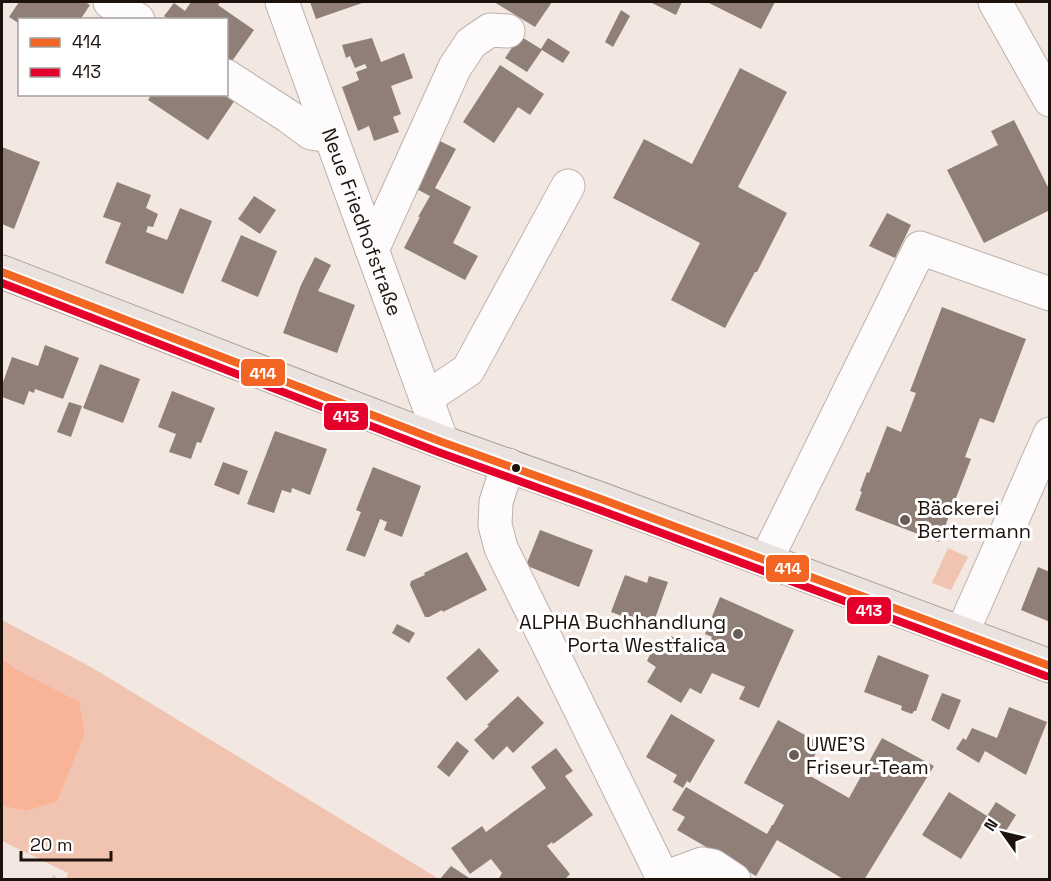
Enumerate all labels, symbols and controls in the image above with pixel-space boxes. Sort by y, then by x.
legend [18,18,228,96]
text: 414 [72,30,102,53]
text: 413 [72,60,101,83]
street label: Neue Friedhofstraße [316,124,408,319]
line badge: 414 [240,358,286,387]
text: 414 [250,363,276,384]
line badge: 413 [323,402,369,431]
text: 413 [333,406,360,427]
unlabelled marker [510,462,522,474]
place label: Bäckerei Bertermann [917,495,1031,544]
marker: Bäckerei Bertermann [898,513,912,527]
line badge: 414 [765,554,810,583]
text: 414 [775,558,801,579]
line badge: 413 [846,596,892,625]
text: 413 [856,600,883,621]
place label: ALPHA Buchhandlung Porta Westfalica [519,609,726,658]
marker: ALPHA Buchhandlung Porta Westfalica [731,627,745,641]
place label: UWE'S Friseur-Team [806,731,929,780]
marker: UWE'S Friseur-Team [787,748,801,762]
north arrow [973,803,1033,863]
text: N [979,815,1003,835]
scale bar [21,824,111,862]
text: 20 m [30,833,73,856]

